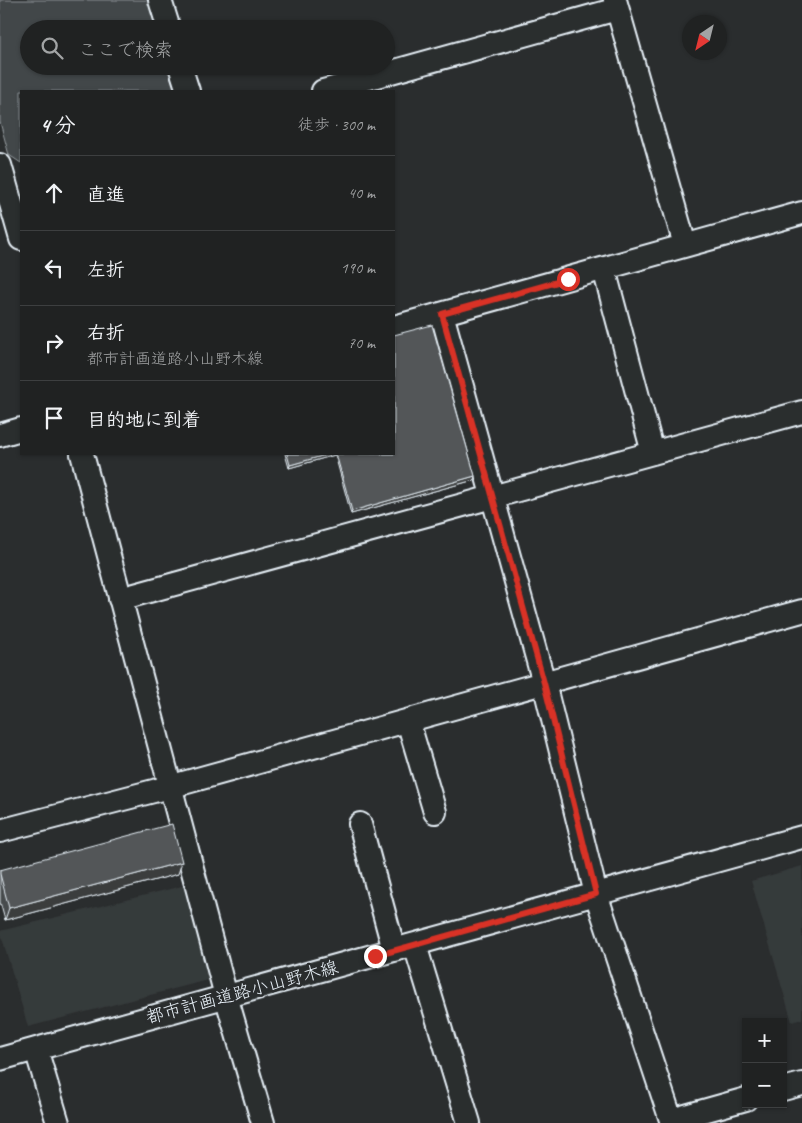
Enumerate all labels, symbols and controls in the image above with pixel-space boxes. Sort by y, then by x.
north arrow [682,15,727,60]
search box [20,20,395,75]
icon: search [38,34,66,62]
text: ここで検索 [78,38,173,62]
text: 4 分 [40,112,76,138]
text: 徒歩 · 300 m [298,115,375,135]
icon: ahead [40,179,68,207]
text: 直進 [87,183,125,207]
text: 40 m [348,183,375,203]
icon: left [40,254,68,282]
text: 左折 [87,258,125,282]
text: 190 m [341,258,375,278]
route start [557,268,580,291]
text: 右折 [87,321,125,345]
icon: right [40,329,68,357]
text: 70 m [348,333,375,353]
text: 都市計画道路小山野木線 [87,349,263,369]
icon: arrive [40,404,68,432]
text: 目的地に到着 [87,408,201,432]
route end [364,945,387,968]
street label: 都市計画道路小山野木線 [144,956,340,1028]
map controls [742,1018,787,1108]
button: + [742,1018,787,1063]
button: − [742,1063,787,1108]

